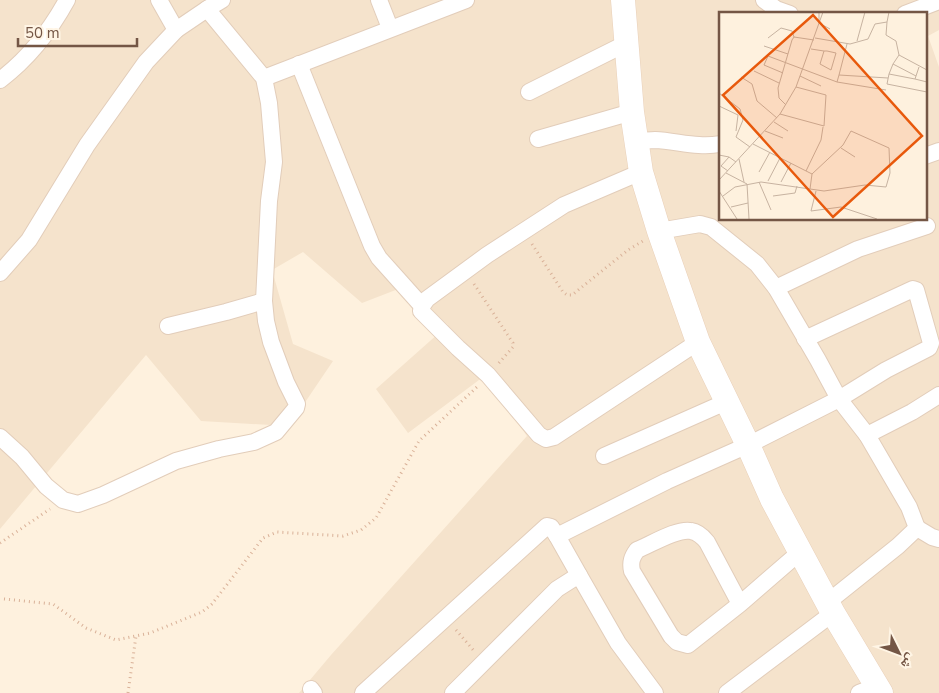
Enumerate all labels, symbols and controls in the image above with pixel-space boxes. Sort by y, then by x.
inset map [719,12,926,220]
scale bar [18,15,136,47]
text: 50 m [25,23,60,43]
north arrow [874,628,924,678]
text: ش [896,649,920,673]

